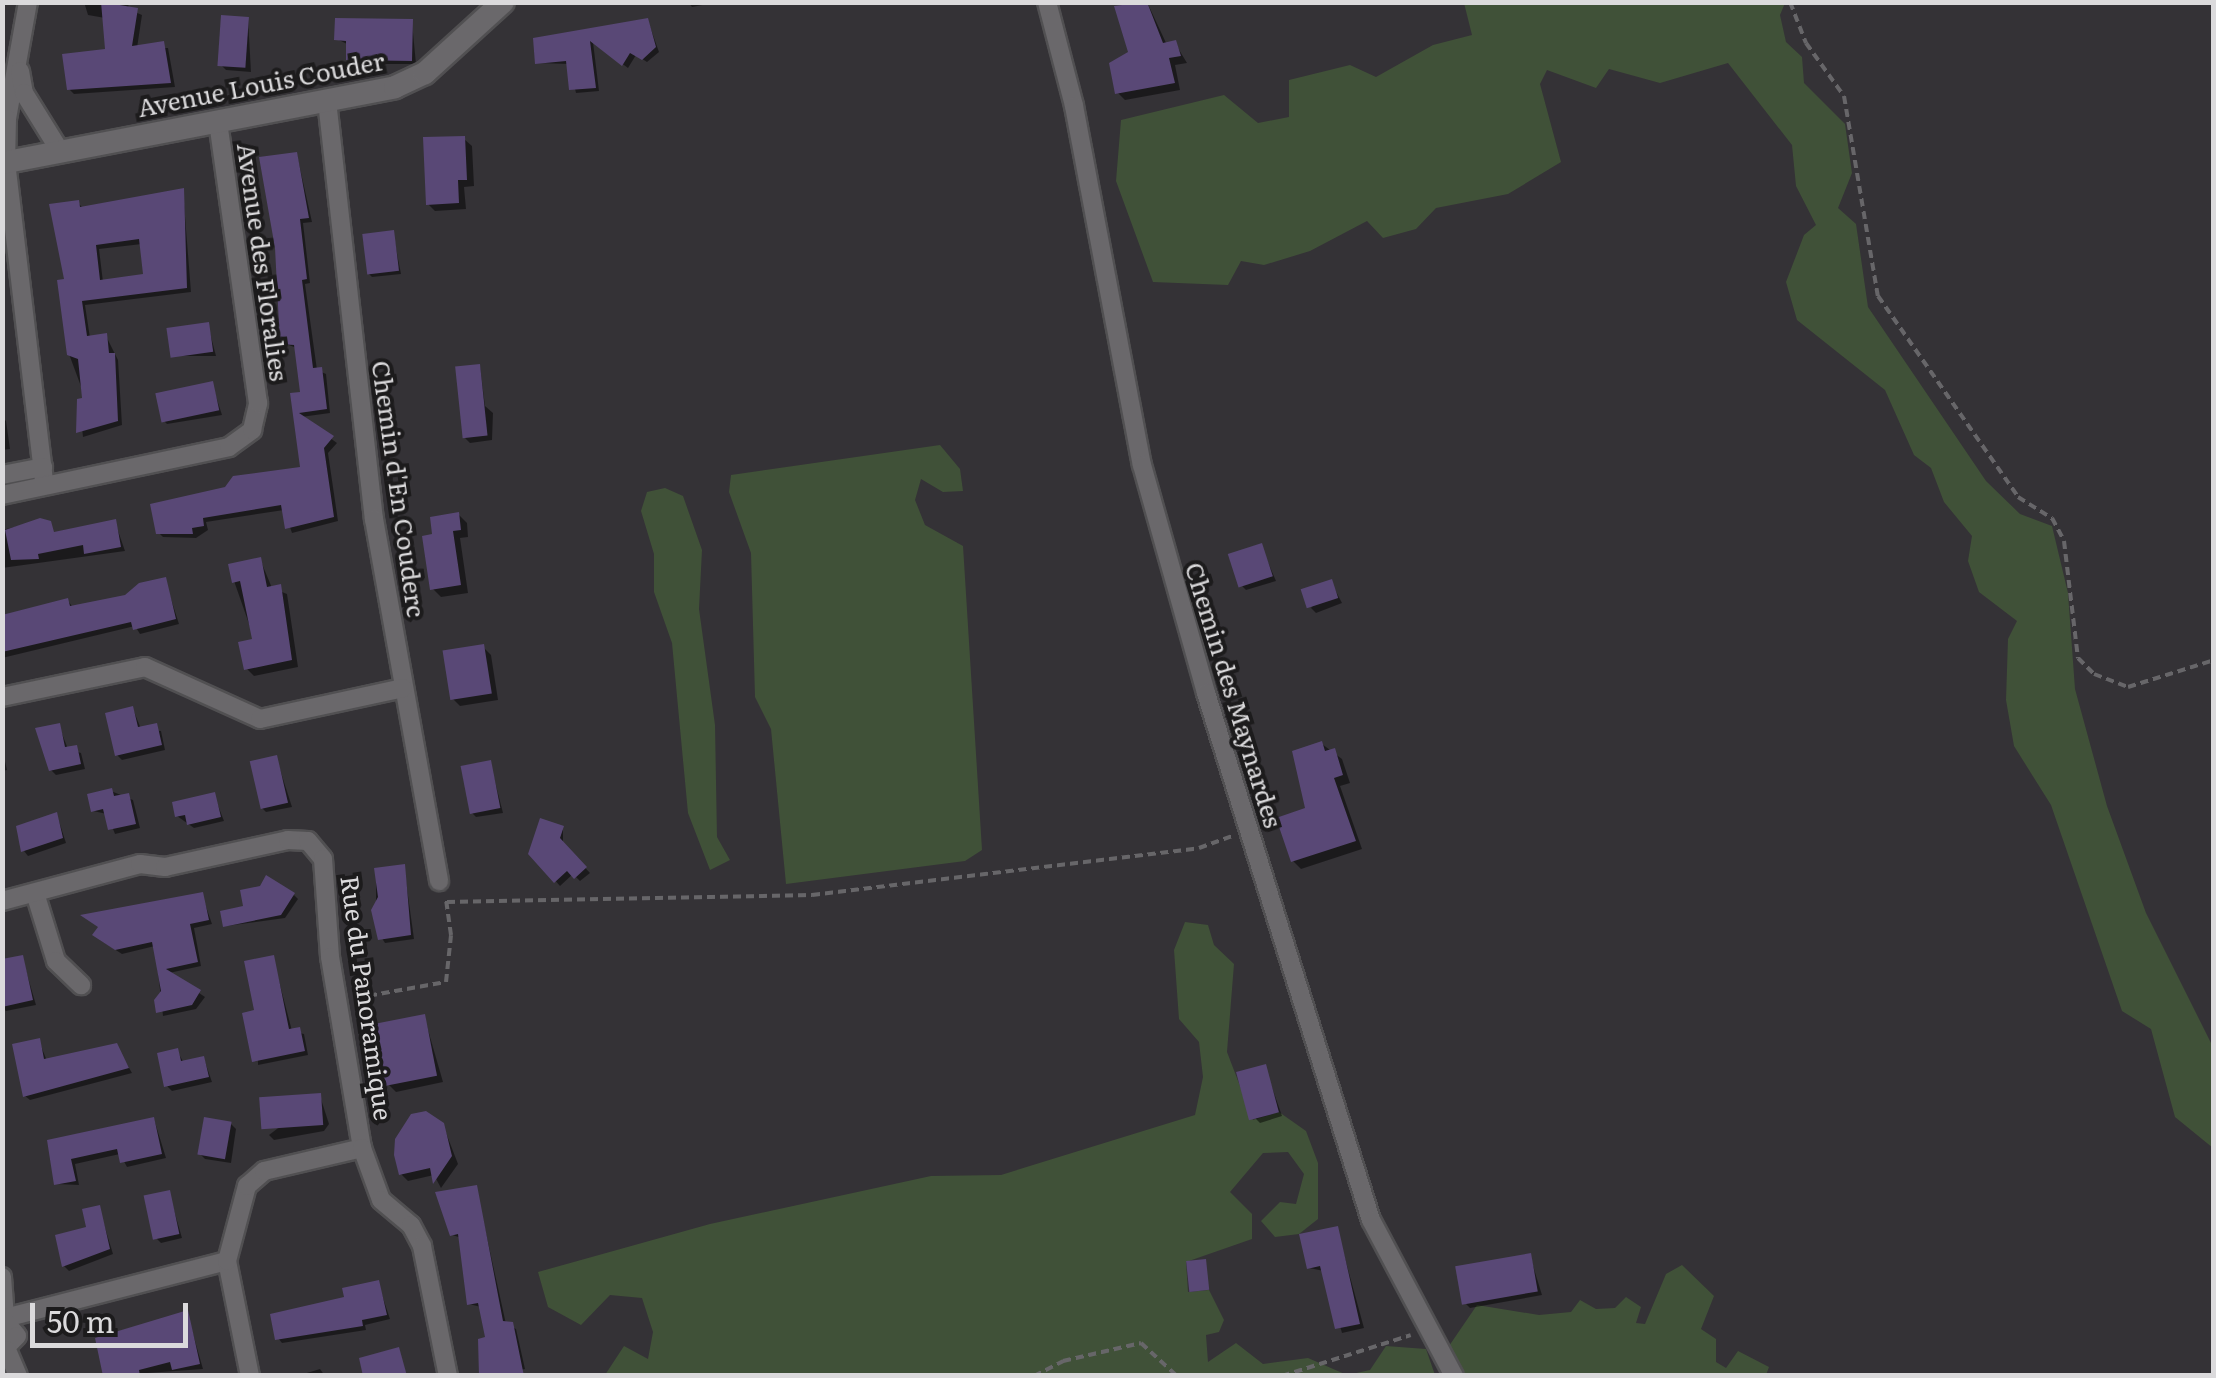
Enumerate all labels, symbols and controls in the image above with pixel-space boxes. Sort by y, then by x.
street label: Avenue Louis Couder [135,45,387,123]
street label: Avenue des Floralies [231,141,295,383]
street label: Chemin d'En Couderc [366,359,432,619]
street label: Chemin des Maynardes [1179,559,1289,831]
street label: Rue du Panoramique [335,874,399,1122]
scale bar [35,1283,192,1345]
text: 50 m [47,1298,115,1342]

